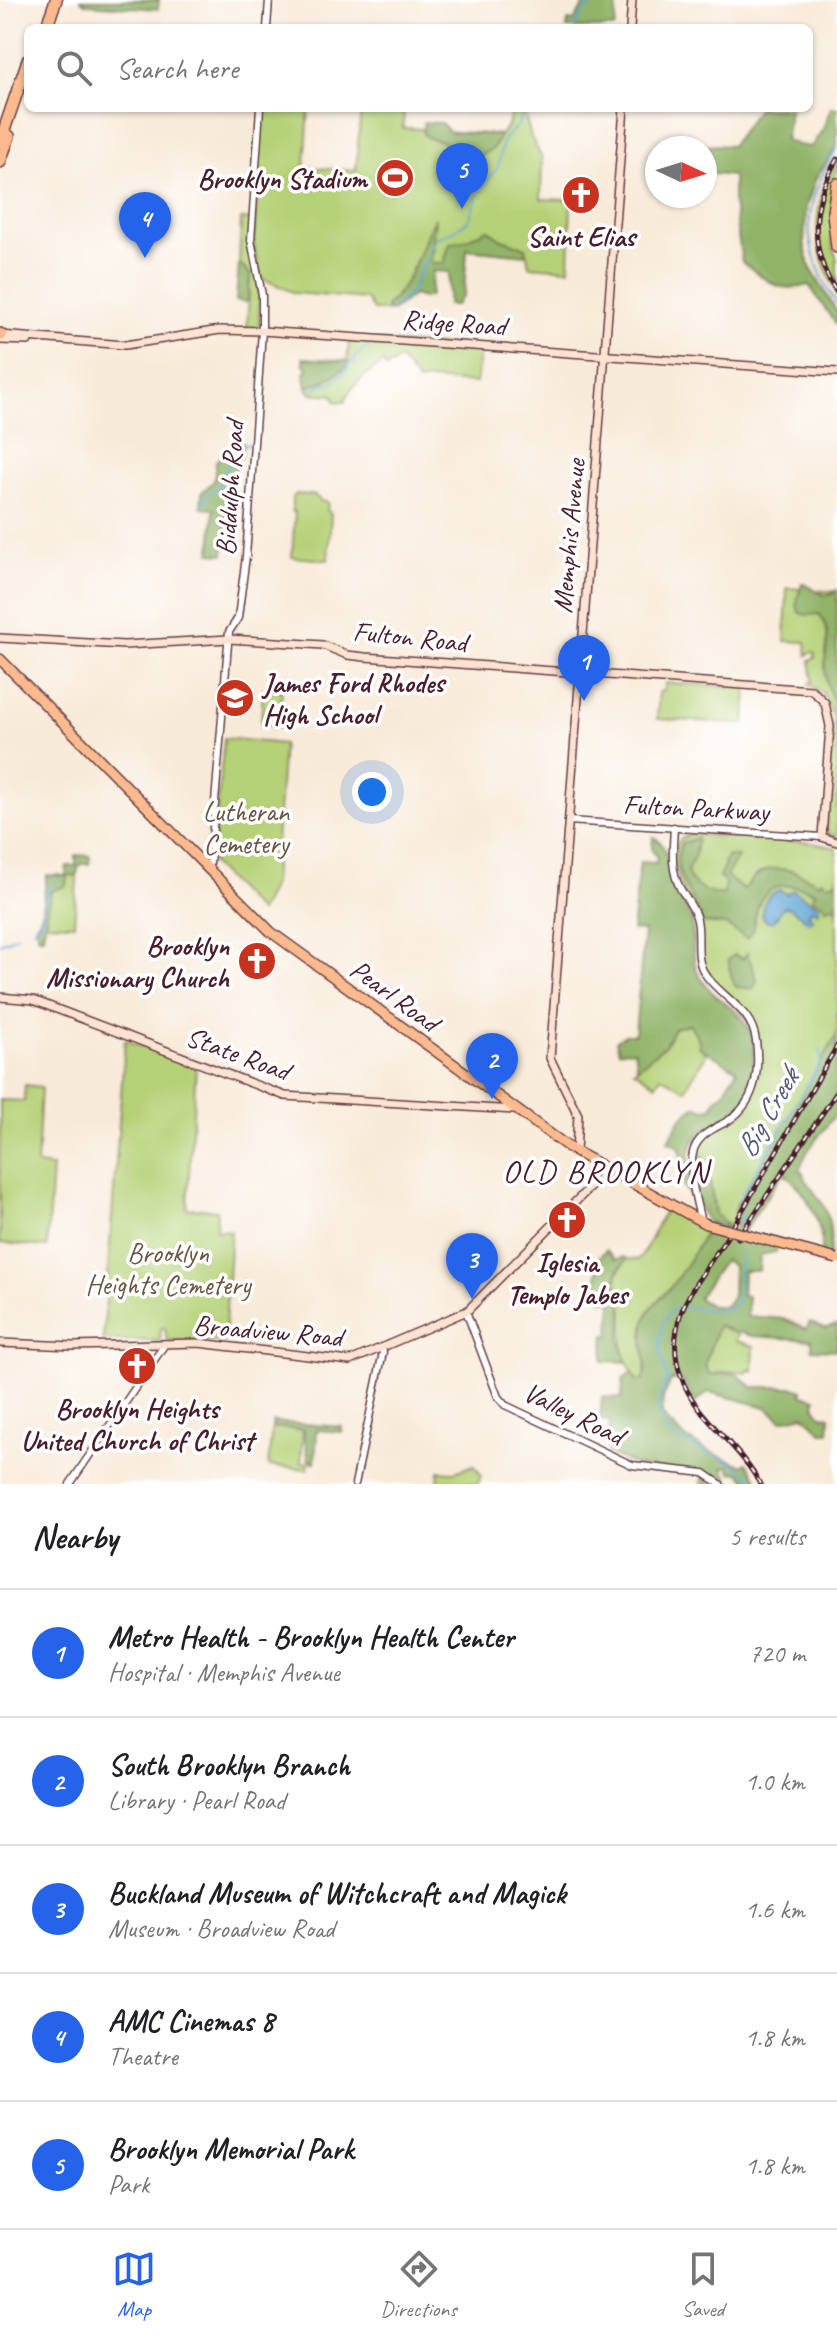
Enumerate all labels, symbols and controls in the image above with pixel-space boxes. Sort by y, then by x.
search box [24,24,813,112]
icon: search [52,46,96,90]
text: Search here [116,49,238,87]
north arrow [645,136,717,208]
pin: 5 [436,143,488,209]
sports icon: Brooklyn Stadium [374,157,416,199]
place label: Brooklyn Stadium [198,161,369,196]
church icon: Saint Elias [560,174,602,216]
pin: 4 [119,192,171,258]
place label: Saint Elias [527,219,638,254]
street label: Ridge Road [401,301,511,344]
street label: Biddulph Road [207,415,252,557]
street label: Memphis Avenue [544,456,593,614]
street label: Fulton Road [351,613,473,660]
pin: 1 [558,635,610,701]
place label: James Ford Rhodes High School [261,665,447,732]
school or university icon: James Ford Rhodes High School [214,677,256,719]
your location [352,772,392,812]
street label: Fulton Parkway [622,786,772,829]
park label: Lutheran Cemetery [203,794,291,861]
place label: Brooklyn Missionary Church [46,928,230,996]
church icon: Brooklyn Missionary Church [236,940,278,982]
street label: Pearl Road [343,951,449,1042]
street label: State Road [181,1019,298,1090]
pin: 2 [466,1033,518,1099]
water label: Big Creek [727,1057,810,1164]
district label: OLD BROOKLYN [503,1151,712,1192]
church icon: Iglesia Templo Jabes [546,1199,588,1241]
pin: 3 [446,1233,498,1299]
park label: Brooklyn Heights Cemetery [86,1235,253,1302]
place label: Iglesia Templo Jabes [507,1245,630,1312]
street label: Broadview Road [192,1307,348,1355]
church icon: Brooklyn Heights United Church of Christ [116,1345,158,1387]
street label: Valley Road [518,1374,633,1454]
place label: Brooklyn Heights United Church of Christ [21,1391,258,1458]
text: Nearby [32,1515,118,1558]
text: 5 results [729,1520,805,1553]
text: Metro Health - Brooklyn Health Center [108,1618,514,1656]
text: 1 [52,1637,64,1670]
text: 720 m [749,1637,805,1670]
text: Hospital · Memphis Avenue [108,1656,340,1689]
text: South Brooklyn Branch [108,1746,350,1784]
text: 2 [52,1765,64,1798]
text: 1.0 km [745,1765,805,1798]
text: Library · Pearl Road [108,1784,285,1817]
text: Buckland Museum of Witchcraft and Magick [108,1874,566,1912]
text: 3 [52,1893,64,1926]
text: 1.6 km [745,1893,805,1926]
text: Museum · Broadview Road [108,1912,335,1945]
text: AMC Cinemas 8 [108,2002,274,2040]
text: 4 [52,2021,64,2054]
text: 1.8 km [745,2021,805,2054]
text: Theatre [108,2040,178,2073]
text: Brooklyn Memorial Park [108,2130,353,2168]
text: 5 [52,2149,64,2182]
text: 1.8 km [745,2149,805,2182]
text: Park [108,2168,149,2201]
tab: Map [112,2247,156,2323]
tab: Directions [380,2247,457,2323]
tab: Saved [681,2247,725,2323]

